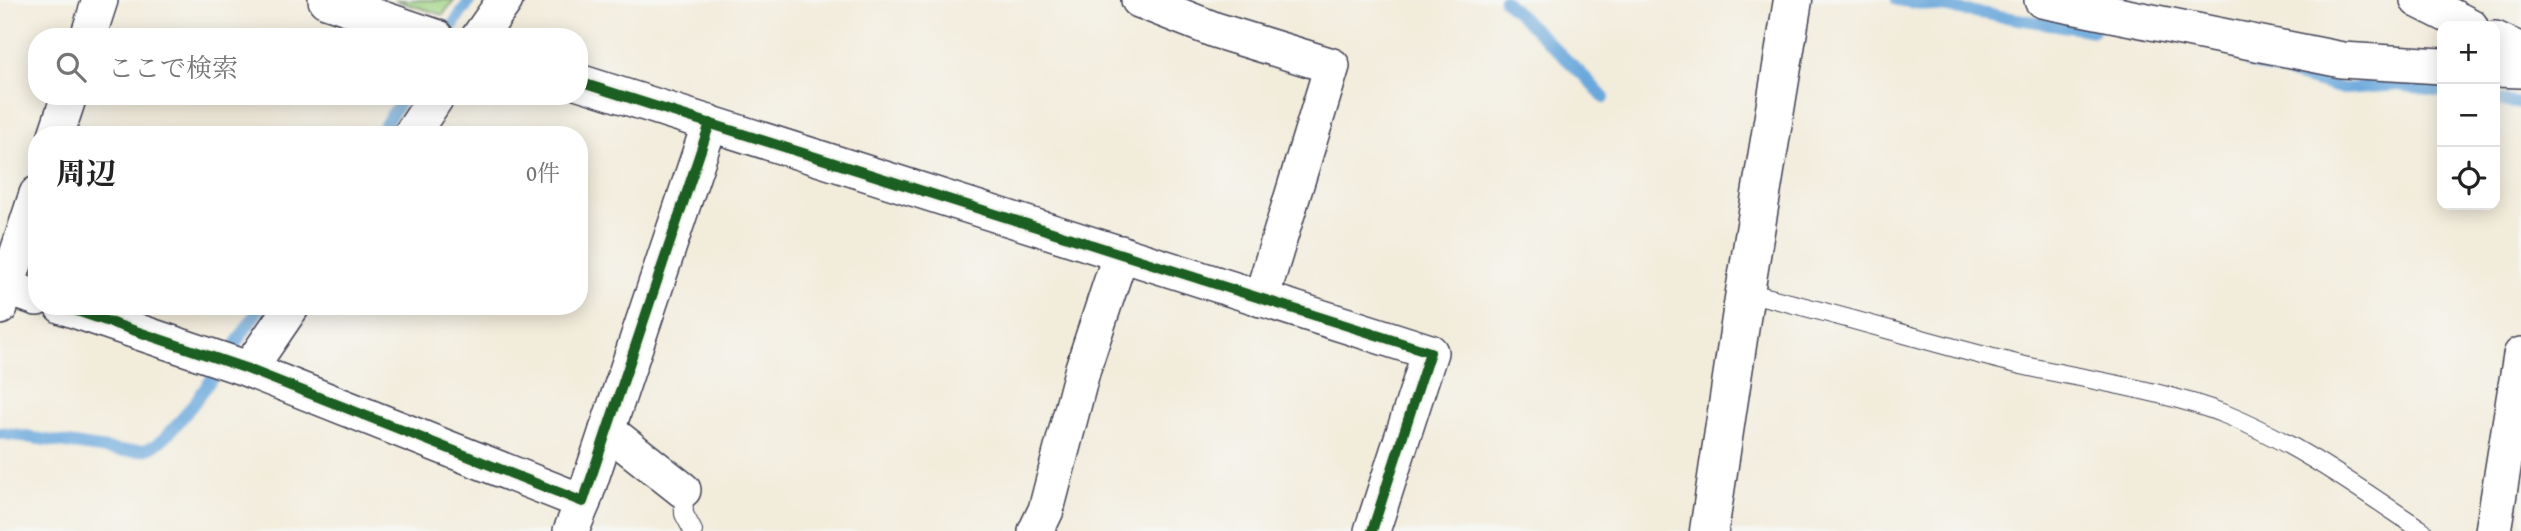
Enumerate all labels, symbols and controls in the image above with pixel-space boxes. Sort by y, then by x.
map controls [2437,21,2500,210]
button: + [2437,21,2500,84]
search box [28,28,588,105]
icon: search [52,48,90,86]
text: ここで検索 [108,48,238,87]
button: − [2437,84,2500,147]
button: locate [2437,147,2500,210]
text: 周辺 [56,151,116,195]
text: 0件 [526,156,560,189]

